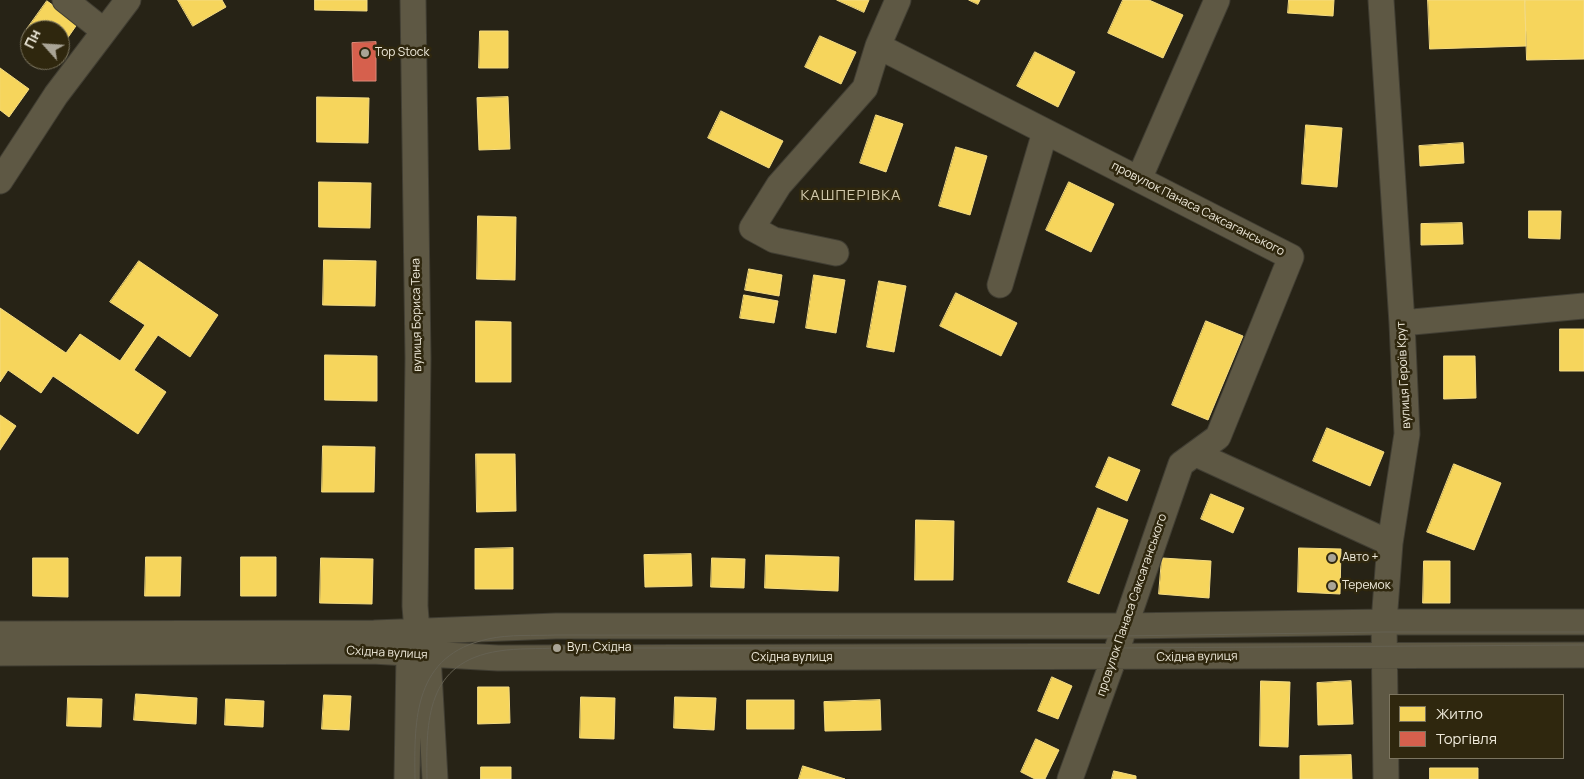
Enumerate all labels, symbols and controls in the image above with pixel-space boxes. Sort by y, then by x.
north arrow [20,20,70,70]
text: Пн [19,26,45,51]
place label: Top Stock [375,46,429,60]
marker: Top Stock [359,47,371,59]
street label: провулок Панаса Саксаганського [1109,159,1287,259]
district label: КАШПЕРІВКА [799,187,903,205]
street label: вулиця Бориса Тена [409,258,425,372]
street label: вулиця Героїв Крут [1394,321,1414,429]
street label: провулок Панаса Саксаганського [1094,512,1170,698]
place label: Авто + [1342,551,1378,565]
marker: Авто + [1326,552,1338,564]
place label: Теремок [1342,579,1391,593]
marker: Теремок [1326,580,1338,592]
place label: Вул. Східна [567,641,631,655]
marker: Вул. Східна [551,642,563,654]
street label: Східна вулиця [346,644,428,662]
street label: Східна вулиця [1156,649,1238,665]
street label: Східна вулиця [751,651,833,665]
legend [1389,694,1564,759]
text: Житло [1436,703,1483,724]
text: Торгівля [1436,728,1497,749]

